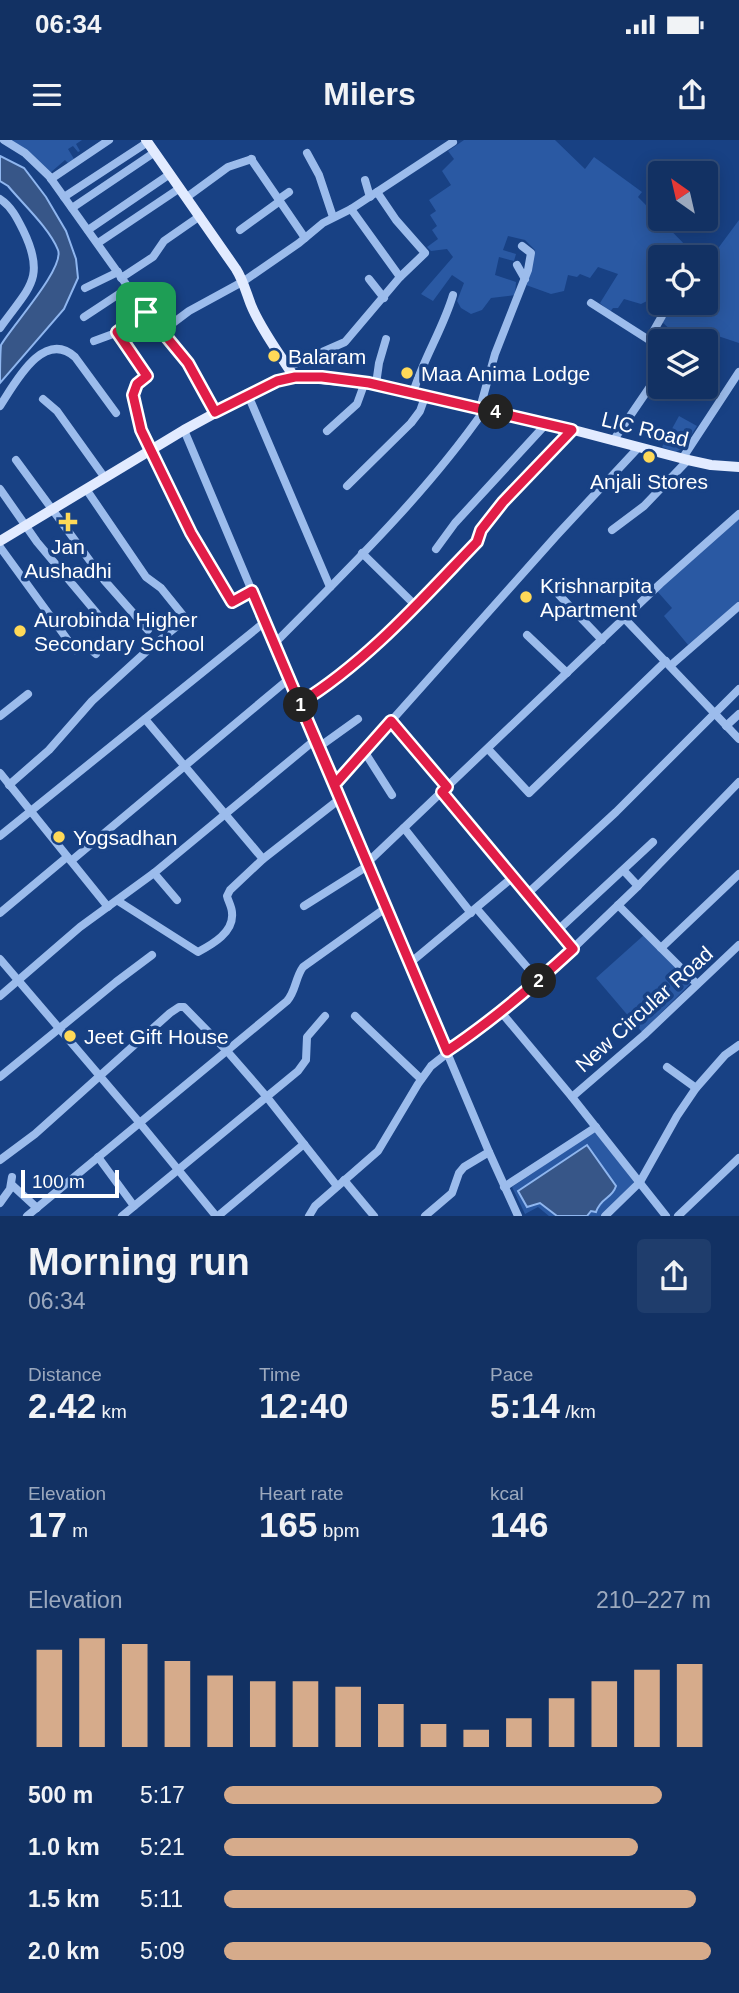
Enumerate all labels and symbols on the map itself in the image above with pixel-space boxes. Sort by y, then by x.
north arrow [648,161,718,231]
pin [116,282,176,342]
place label: Balaram [288,345,366,368]
marker: Balaram [266,348,282,364]
place label: Maa Anima Lodge [421,362,590,385]
marker: Maa Anima Lodge [399,365,415,381]
pin: 4 [478,394,514,430]
street label: LIC Road [599,407,691,451]
marker: Anjali Stores [641,449,657,465]
place label: Anjali Stores [590,470,708,493]
marker: Jan Aushadhi [60,514,76,530]
place label: Jan Aushadhi [24,535,112,582]
place label: Krishnarpita Apartment [540,574,652,621]
marker: Krishnarpita Apartment [518,589,534,605]
place label: Aurobinda Higher Secondary School [34,608,204,655]
marker: Aurobinda Higher Secondary School [12,623,28,639]
pin: 1 [284,688,318,722]
place label: Yogsadhan [73,826,177,849]
marker: Yogsadhan [51,829,67,845]
street label: New Circular Road [571,941,717,1077]
pin: 2 [522,964,556,998]
place label: Jeet Gift House [84,1025,229,1048]
marker: Jeet Gift House [62,1028,78,1044]
scale bar [21,1167,119,1199]

